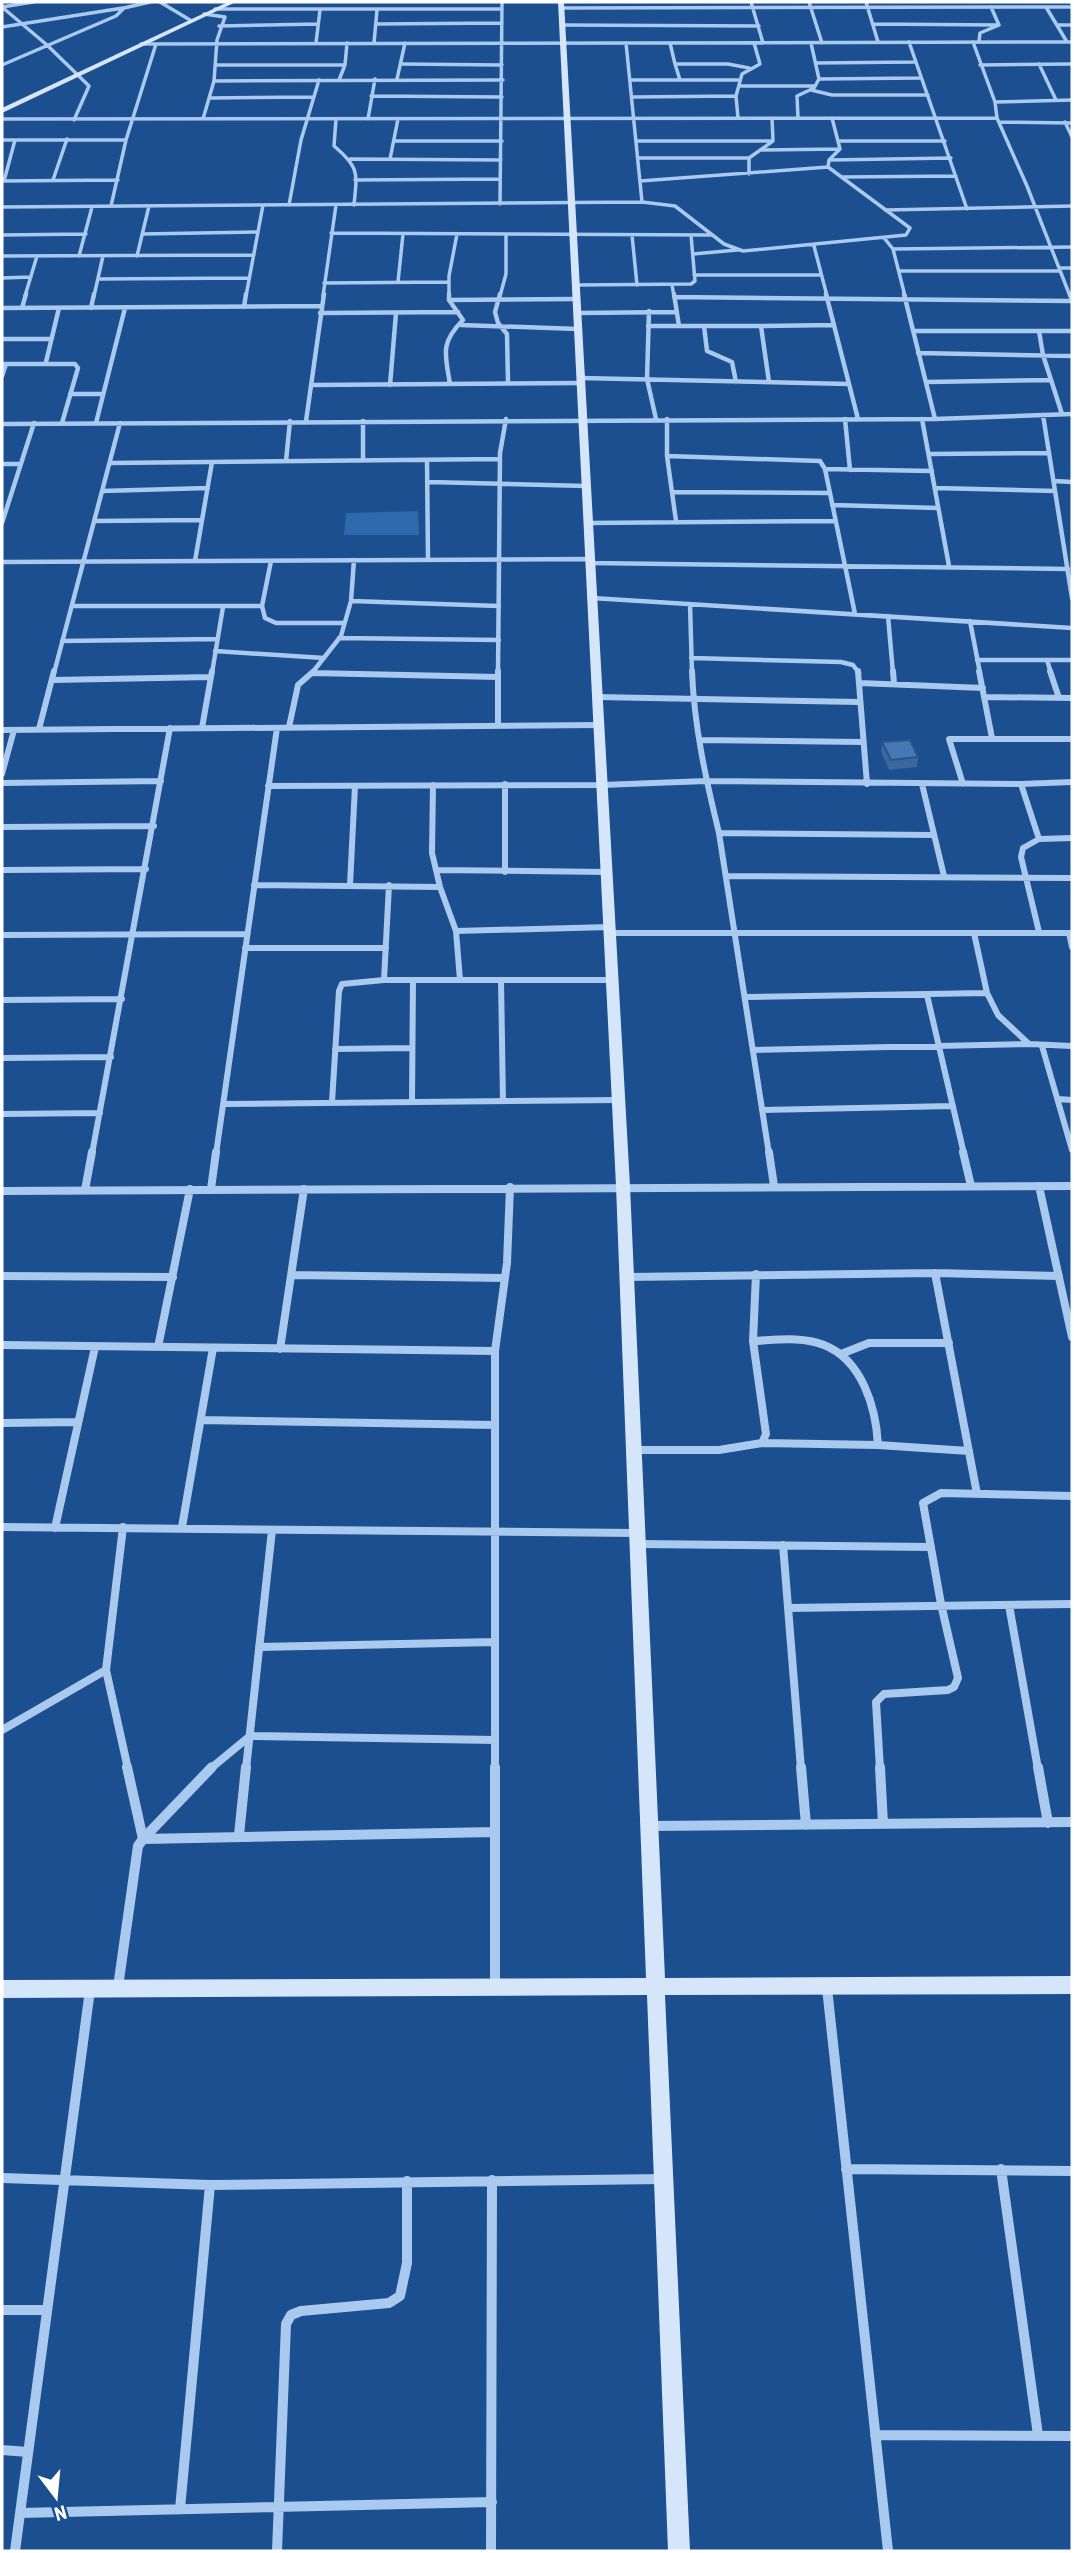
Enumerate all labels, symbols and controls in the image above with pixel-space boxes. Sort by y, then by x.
north arrow [21,2462,91,2532]
text: N [52,2500,69,2526]

